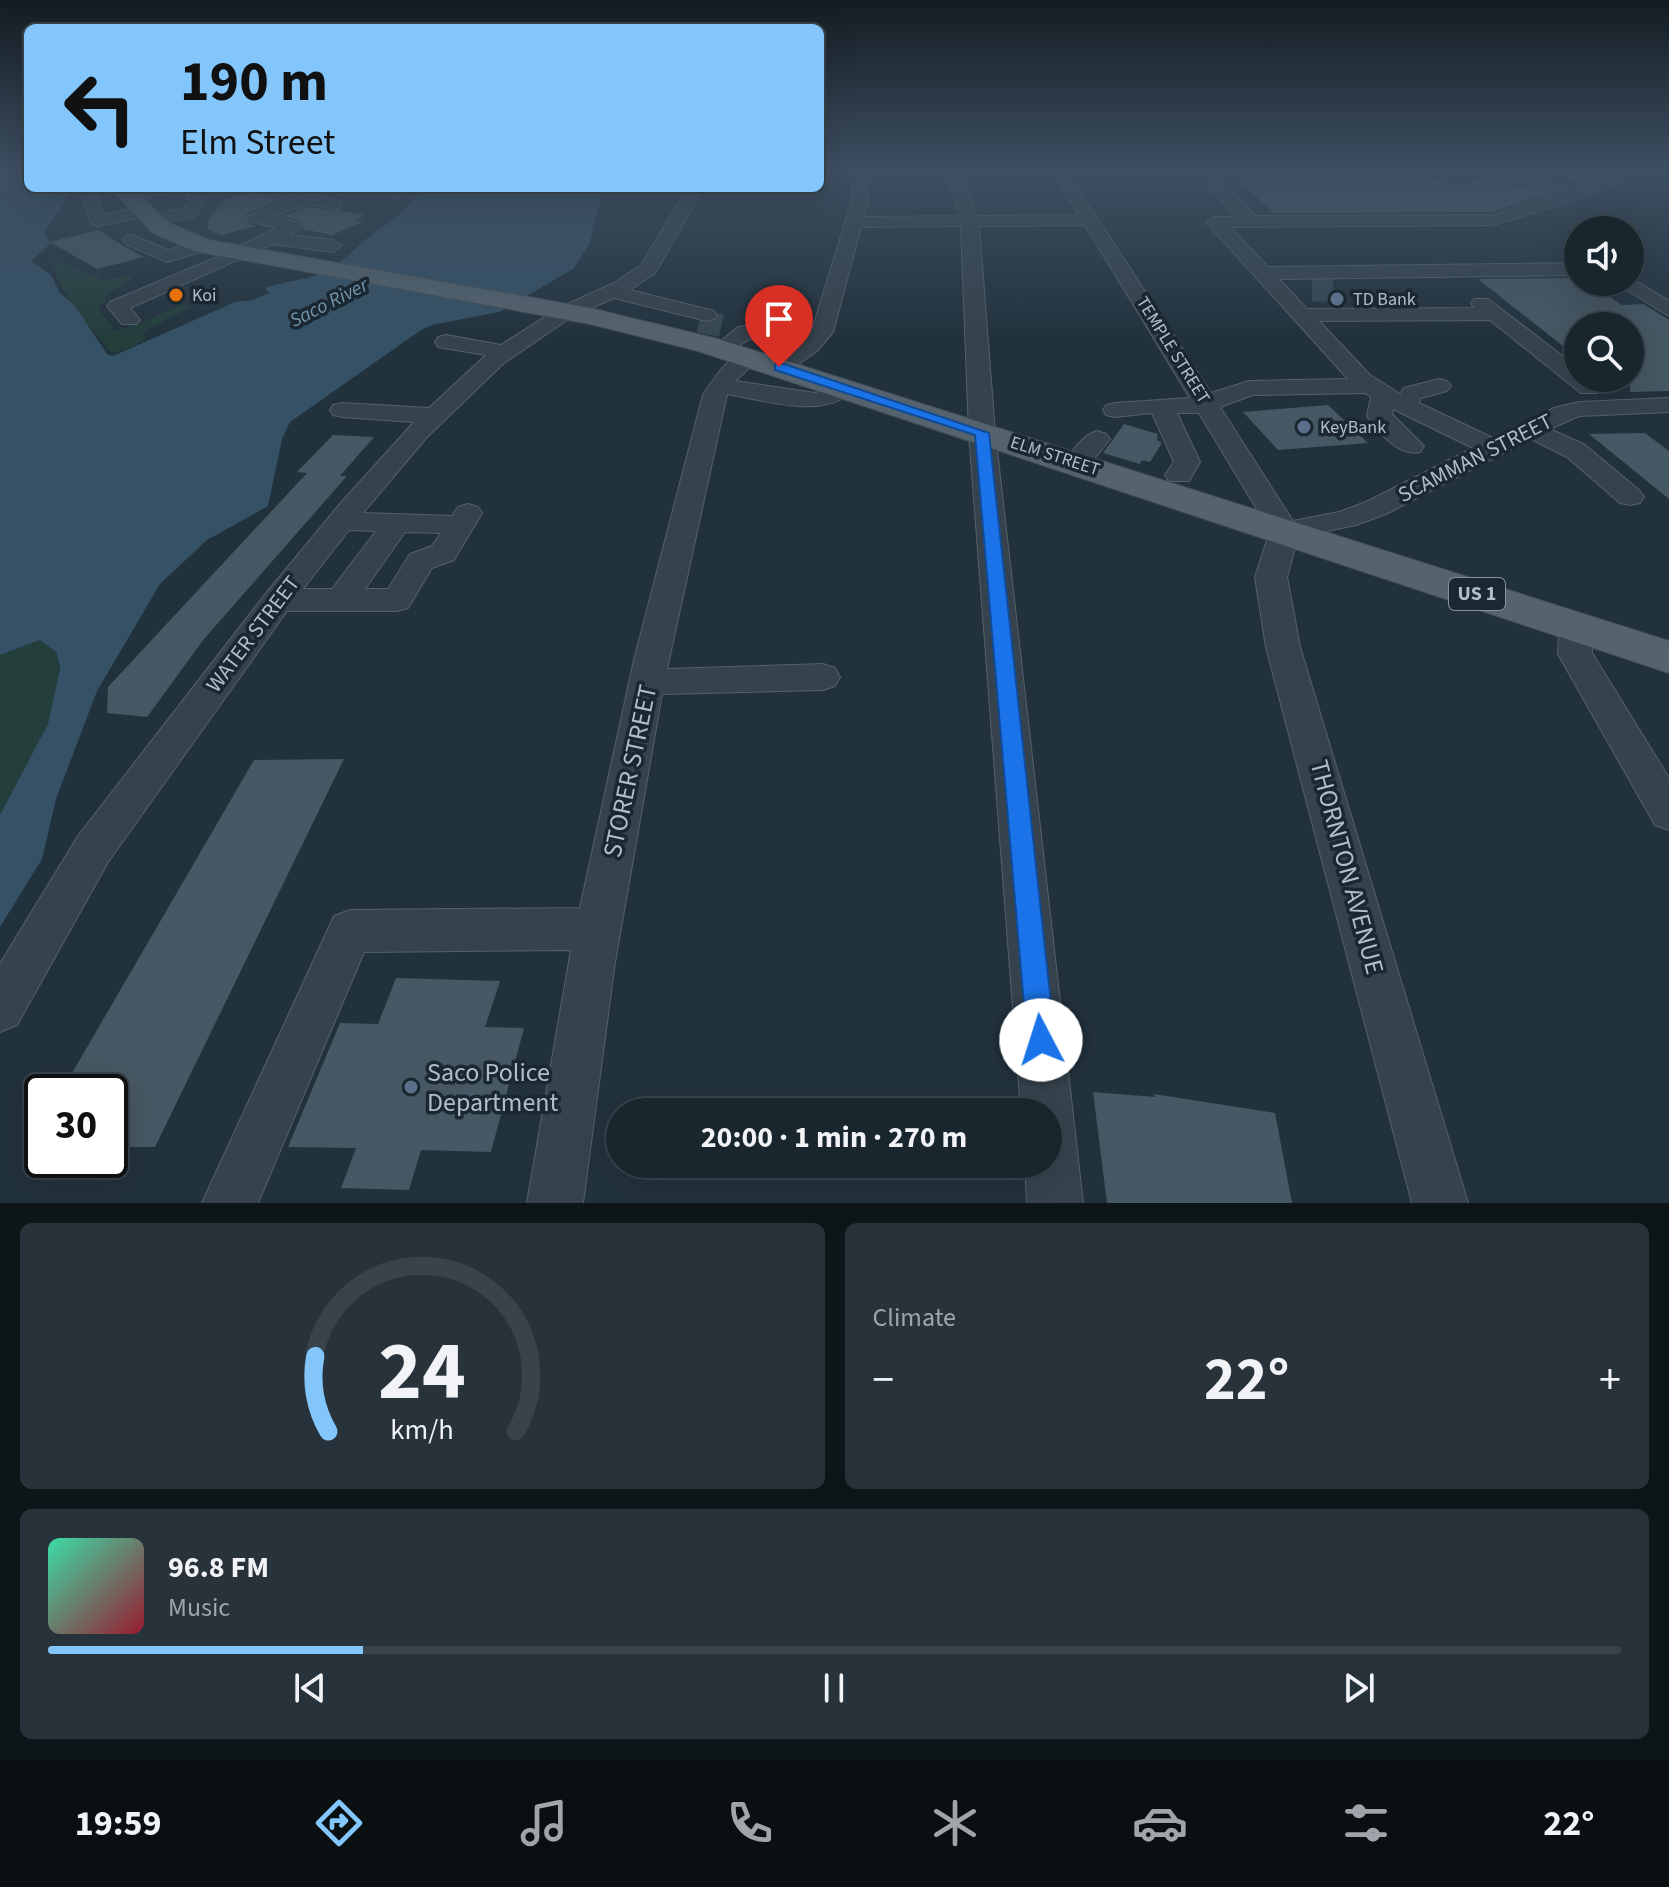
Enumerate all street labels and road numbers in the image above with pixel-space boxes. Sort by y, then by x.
street label: TEMPLE STREET [1130,292,1216,409]
street label: SCAMMAN STREET [1392,405,1558,511]
street label: ELM STREET [1007,430,1103,482]
street label: WATER STREET [198,569,308,699]
road number: US 1 [1449,578,1505,610]
street label: STORER STREET [594,681,666,861]
street label: THORNTON AVENUE [1301,756,1393,978]

